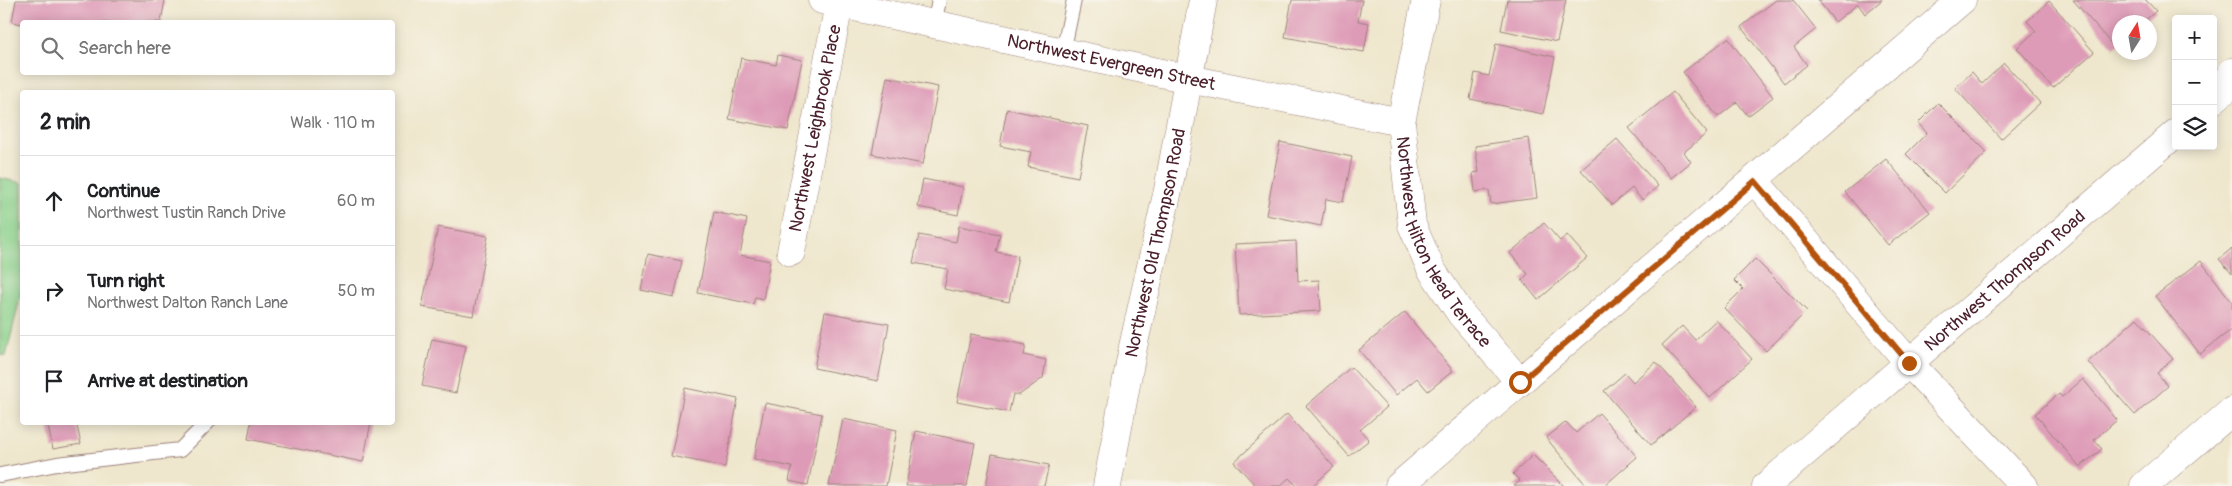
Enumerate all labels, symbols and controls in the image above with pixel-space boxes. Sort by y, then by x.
north arrow [2112,15,2157,60]
map controls [2172,15,2217,150]
button: + [2172,15,2217,60]
search box [20,20,395,75]
street label: Northwest Leighbrook Place [784,23,847,234]
street label: Northwest Evergreen Street [1005,29,1218,96]
icon: search [38,34,66,62]
text: Search here [78,36,171,60]
button: − [2172,60,2217,105]
button: layers [2172,105,2217,150]
text: 2 min [40,109,90,136]
text: Walk · 110 m [290,113,375,133]
street label: Northwest Old Thompson Road [1120,126,1191,359]
street label: Northwest Hilton Head Terrace [1391,135,1496,353]
text: Continue [87,179,160,203]
icon: ahead [40,187,68,215]
text: 60 m [337,191,375,211]
text: Northwest Tustin Ranch Drive [87,203,286,223]
street label: Northwest Thompson Road [1920,205,2090,357]
text: Turn right [87,269,165,293]
icon: right [40,277,68,305]
text: 50 m [338,281,375,301]
text: Northwest Dalton Ranch Lane [87,293,288,313]
route end [1898,352,1921,375]
icon: arrive [40,367,68,395]
text: Arrive at destination [87,369,248,393]
route start [1509,371,1532,394]

